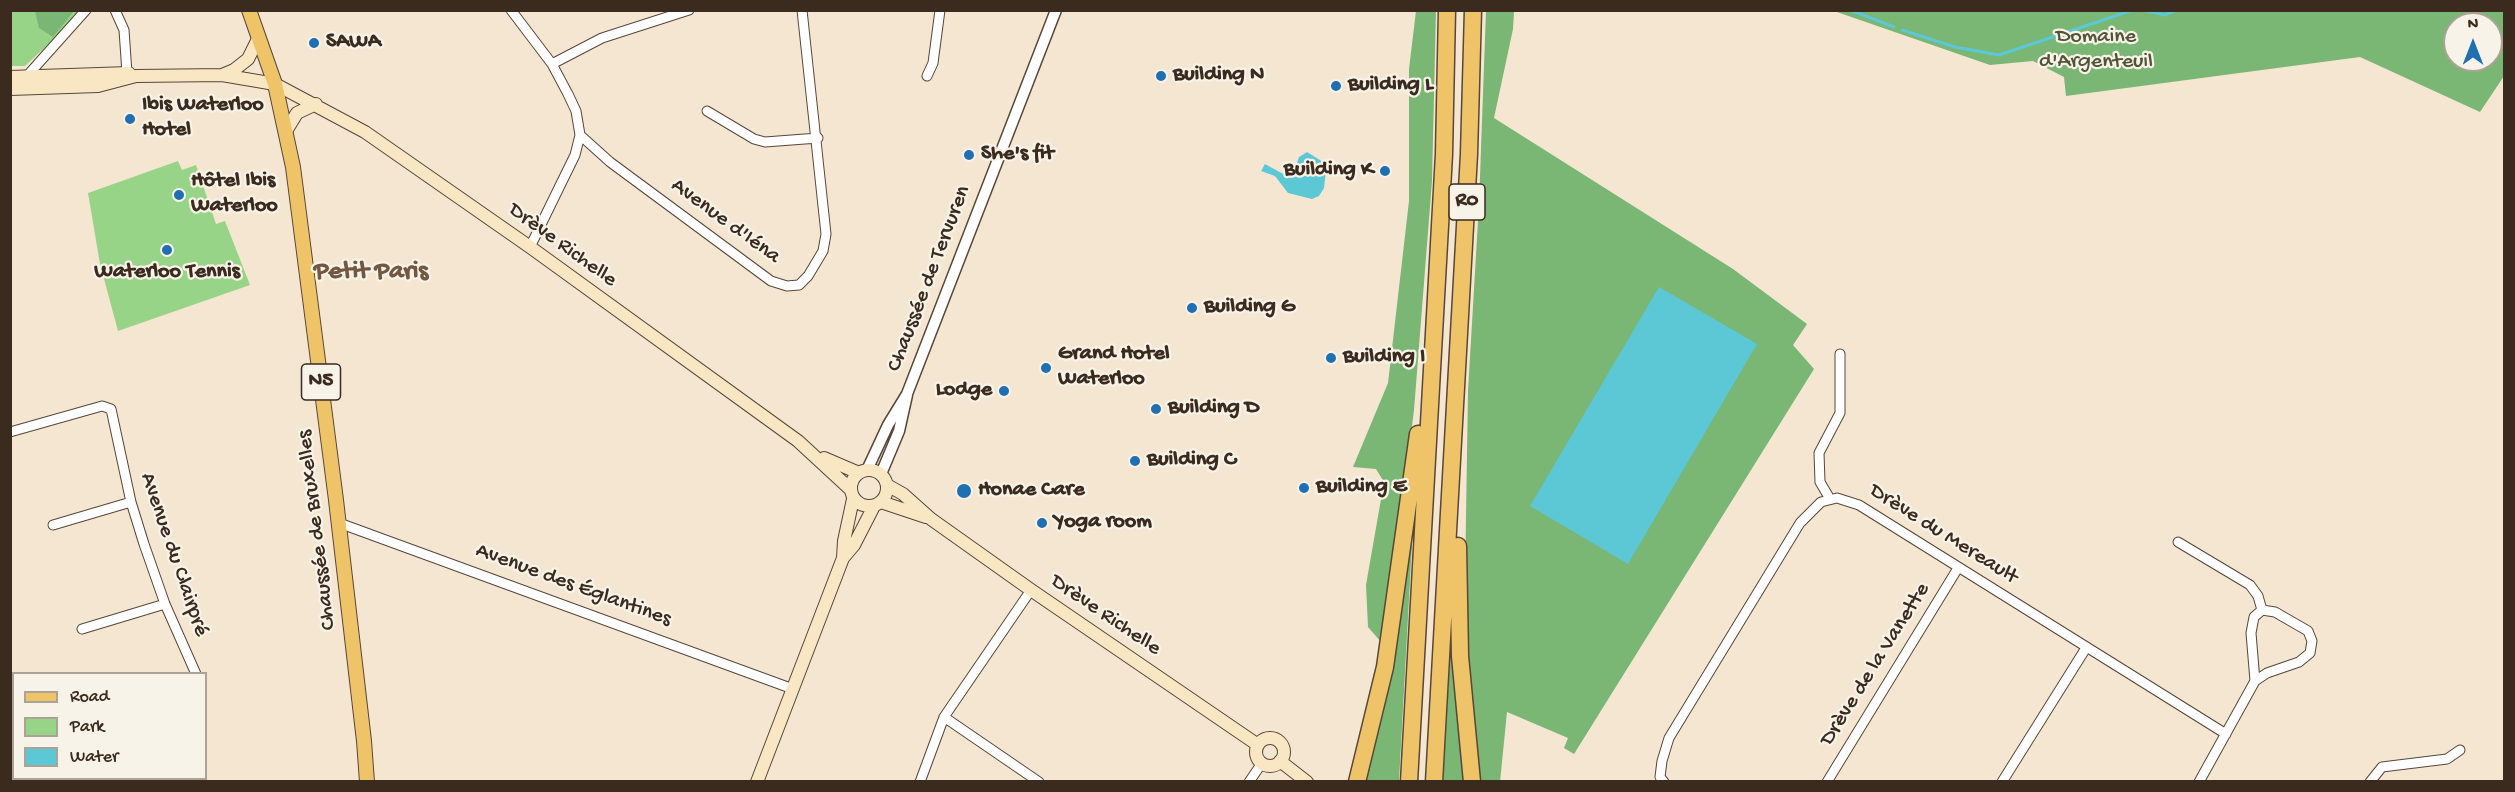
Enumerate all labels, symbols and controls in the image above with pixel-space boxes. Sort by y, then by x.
north arrow [2443,12,2503,72]
text: N [2468,16,2478,35]
park label: Domaine d'Argenteuil [2039,25,2153,76]
place label: SAWA [326,30,381,56]
marker: SAWA [307,36,321,50]
place label: Building N [1173,63,1264,89]
marker: Building N [1154,69,1168,83]
place label: Building L [1348,73,1433,99]
marker: Building L [1329,79,1343,93]
place label: Ibis Waterloo Hotel [142,93,264,144]
marker: Ibis Waterloo Hotel [123,112,137,126]
place label: She's fit [981,142,1054,168]
marker: She's fit [962,148,976,162]
place label: Building K [1284,158,1373,184]
marker: Building K [1378,164,1392,178]
place label: Hôtel Ibis Waterloo [191,169,278,220]
street label: Avenue d'Iéna [665,173,785,271]
street label: Chaussée de Tervuren [882,182,978,376]
road number: R0 [1449,184,1485,220]
marker: Hôtel Ibis Waterloo [172,188,186,202]
street label: Drève Richelle [503,198,621,294]
marker: Waterloo Tennis [160,243,174,257]
district label: Petit Paris [314,257,428,289]
place label: Waterloo Tennis [94,260,240,286]
place label: Building G [1204,295,1295,321]
marker: Building G [1185,301,1199,315]
place label: Grand Hotel Waterloo [1058,342,1170,394]
place label: Building I [1343,345,1425,371]
marker: Building I [1324,351,1338,365]
marker: Grand Hotel Waterloo [1039,361,1053,375]
road number: N5 [302,364,340,400]
place label: Lodge [936,378,992,404]
marker: Lodge [997,384,1011,398]
place label: Building D [1168,396,1259,422]
marker: Building D [1149,402,1163,416]
street label: Chaussée de Bruxelles [293,429,343,631]
place label: Building C [1147,448,1236,474]
marker: Building C [1128,454,1142,468]
street label: Avenue du Clairpré [133,470,213,640]
place label: Building E [1316,475,1407,501]
place label: Honae Care [978,478,1084,504]
street label: Drève du Mereault [1864,479,2022,591]
marker: Building E [1297,481,1311,495]
marker: Honae Care [955,482,973,500]
place label: Yoga room [1054,510,1152,536]
marker: Yoga room [1035,516,1049,530]
street label: Avenue des Églantines [472,538,674,634]
street label: Drève Richelle [1045,569,1165,663]
street label: Drève de la Vanette [1815,579,1937,751]
legend [12,672,207,780]
text: Road [70,687,109,708]
text: Park [70,717,104,738]
text: Water [70,747,118,768]

